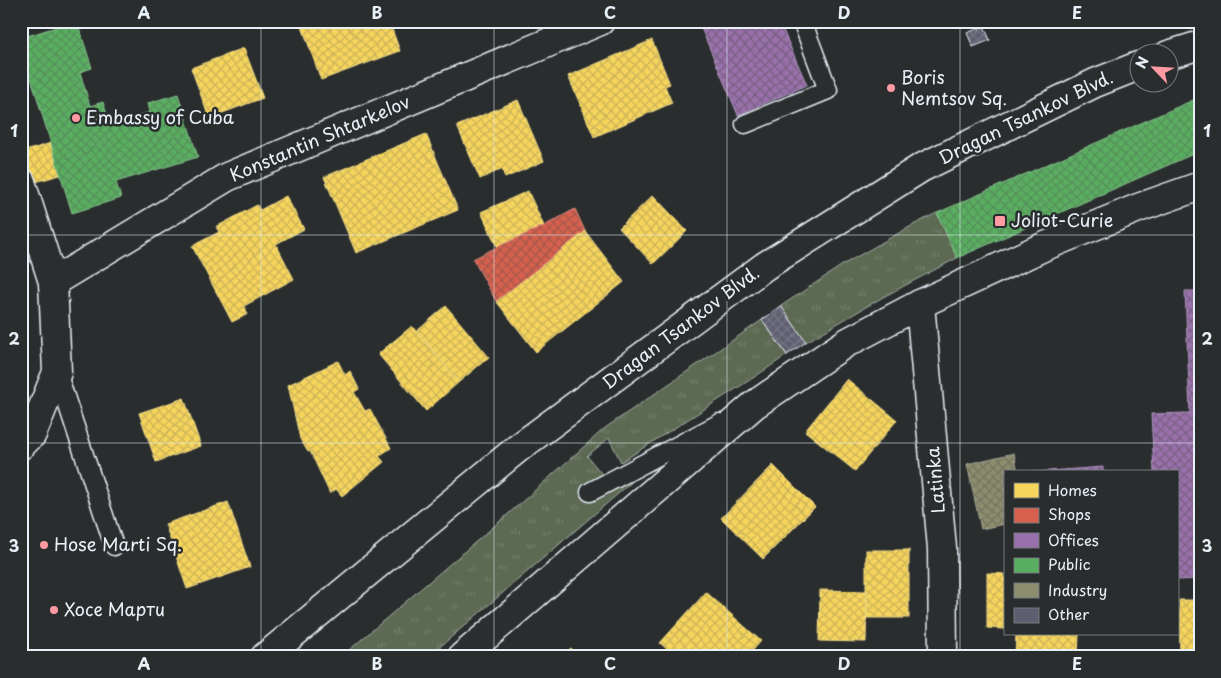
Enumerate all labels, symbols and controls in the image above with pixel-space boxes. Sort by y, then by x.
text: A [138,0,151,24]
text: B [372,0,383,24]
text: C [604,0,616,24]
text: D [838,0,850,24]
text: E [1072,0,1082,24]
north arrow [1128,42,1178,92]
text: N [1130,53,1154,72]
place label: Boris Nemtsov Sq. [901,63,1007,111]
street label: Dragan Tsankov Blvd. [934,63,1117,171]
marker: Boris Nemtsov Sq. [885,82,897,94]
street label: Konstantin Shtarkelov [225,87,414,188]
place label: Embassy of Cuba [86,103,235,130]
marker: Embassy of Cuba [70,112,82,124]
text: 1 [10,118,18,142]
text: 1 [1203,118,1211,142]
place label: Joliot-Curie [1011,206,1113,233]
marker: Joliot-Curie [993,214,1007,228]
street label: Dragan Tsankov Blvd. [596,259,764,395]
text: 2 [8,326,20,350]
text: 2 [1201,326,1213,350]
street label: Latinka [918,445,951,515]
legend [1004,470,1178,636]
text: Homes [1048,478,1097,501]
text: Shops [1048,502,1091,525]
text: Offices [1048,528,1099,551]
place label: Hose Marti Sq. [54,530,182,557]
text: 3 [9,533,19,557]
text: 3 [1202,533,1212,557]
marker: Hose Marti Sq. [38,539,50,551]
text: Public [1048,552,1091,575]
text: Industry [1048,578,1107,601]
place label: Хосе Марти [64,595,165,622]
text: Other [1048,602,1089,625]
marker: Хосе Марти [48,604,60,616]
text: A [138,651,151,675]
text: B [372,651,383,675]
text: C [604,651,616,675]
text: D [838,651,850,675]
text: E [1072,651,1082,675]

